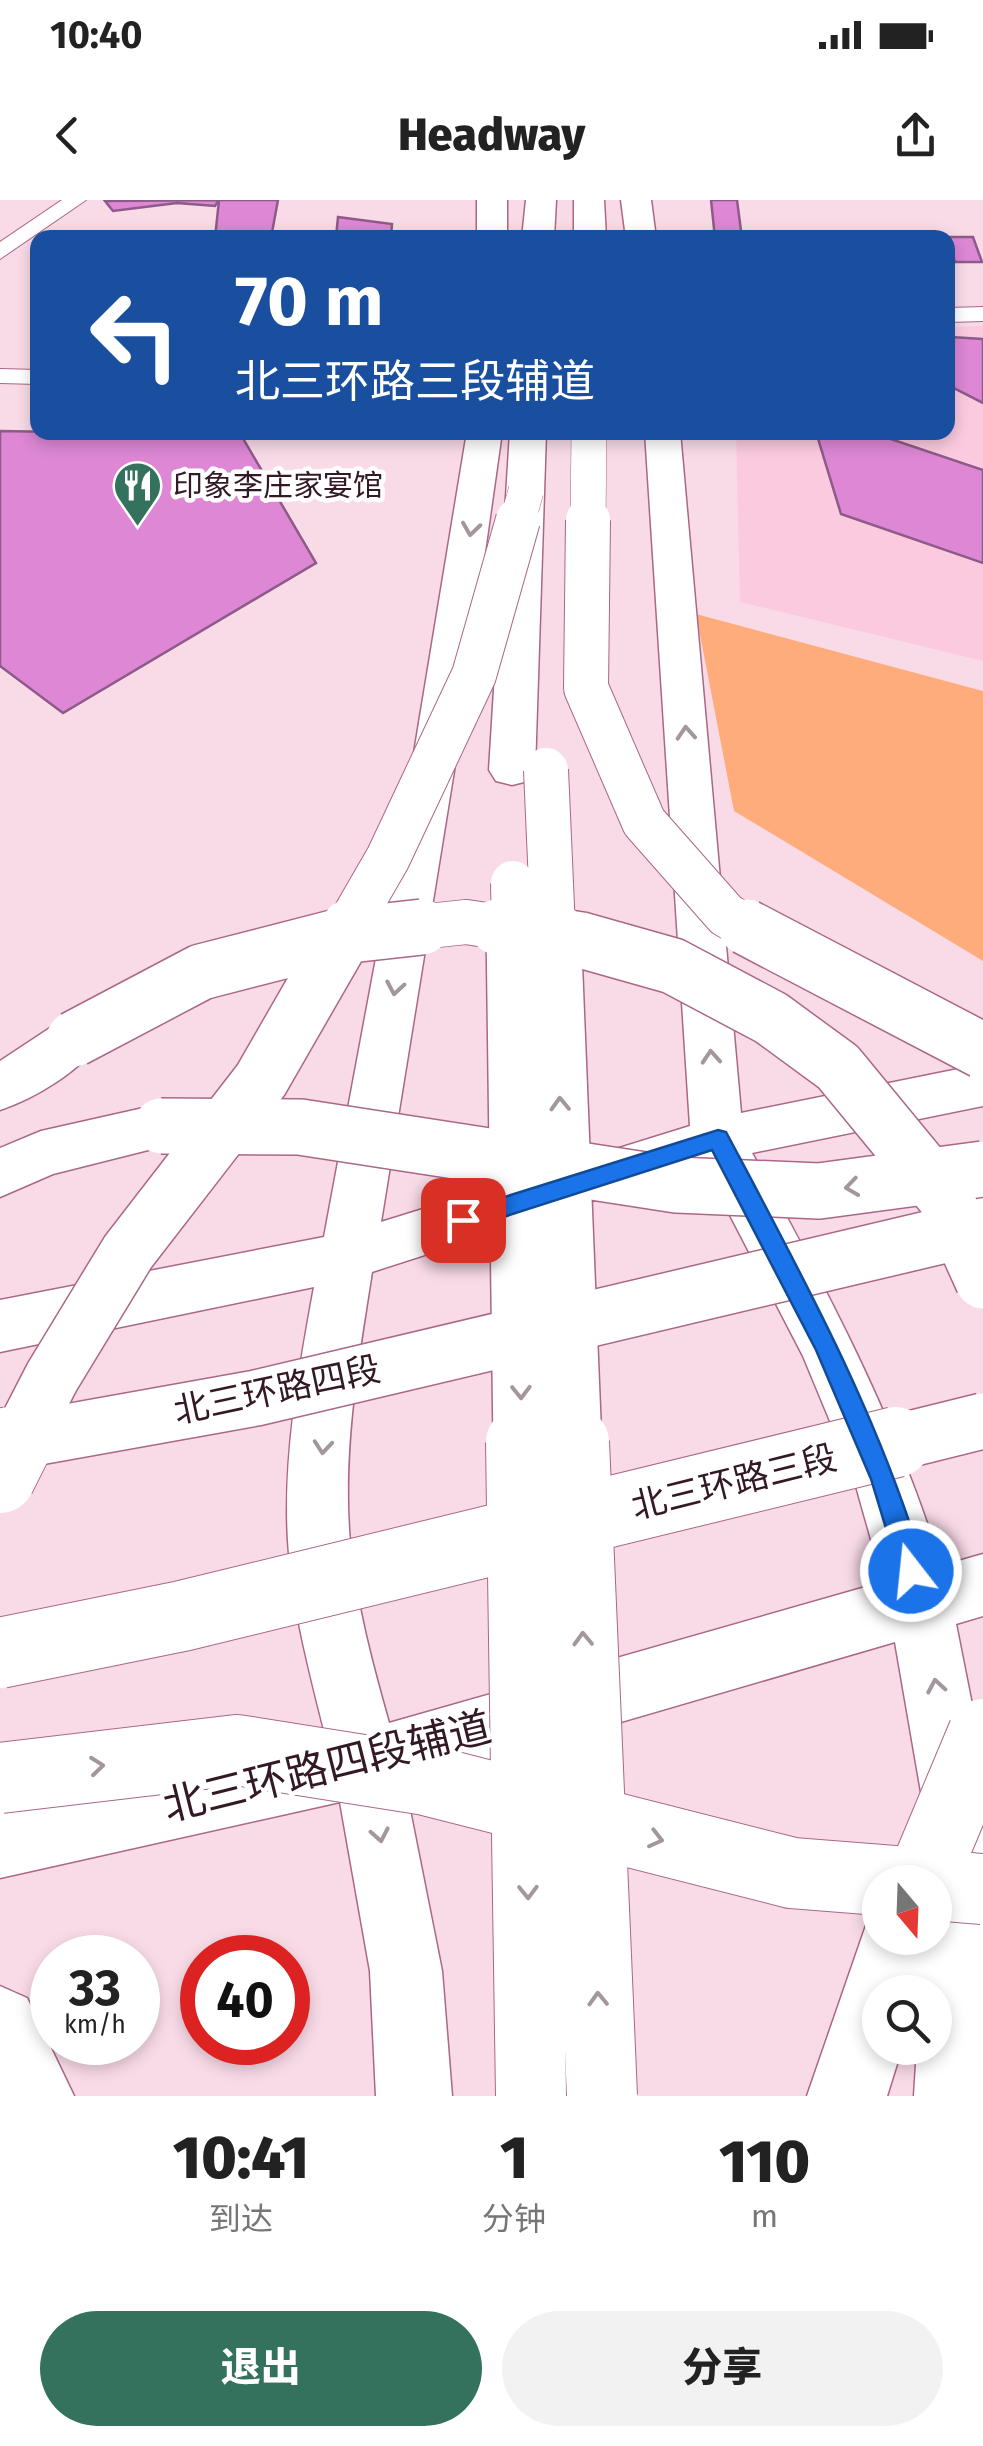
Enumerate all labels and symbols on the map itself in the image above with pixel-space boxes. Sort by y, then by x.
restaurant icon: 印象李庄家宴馆 [112,460,164,528]
place label: 印象李庄家宴馆 [173,468,383,504]
one-way arrow [462,521,483,537]
one-way arrow [675,725,697,741]
one-way arrow [385,980,406,996]
one-way arrow [701,1049,722,1065]
one-way arrow [550,1096,571,1112]
one-way arrow [843,1175,860,1196]
pin [421,1178,506,1263]
street label: 北三环路四段 [170,1348,384,1432]
one-way arrow [510,1385,531,1401]
street label: 北三环路三段 [627,1436,841,1528]
one-way arrow [313,1439,335,1455]
position arrow [859,1519,963,1623]
one-way arrow [573,1630,594,1646]
one-way arrow [926,1678,947,1695]
street label: 北三环路四段辅道 [158,1702,496,1832]
one-way arrow [89,1756,105,1777]
one-way arrow [368,1826,389,1843]
one-way arrow [647,1827,664,1848]
north arrow [862,1865,952,1955]
one-way arrow [517,1886,539,1901]
speed limit sign: 40 [180,1935,310,2065]
one-way arrow [588,1990,609,2006]

